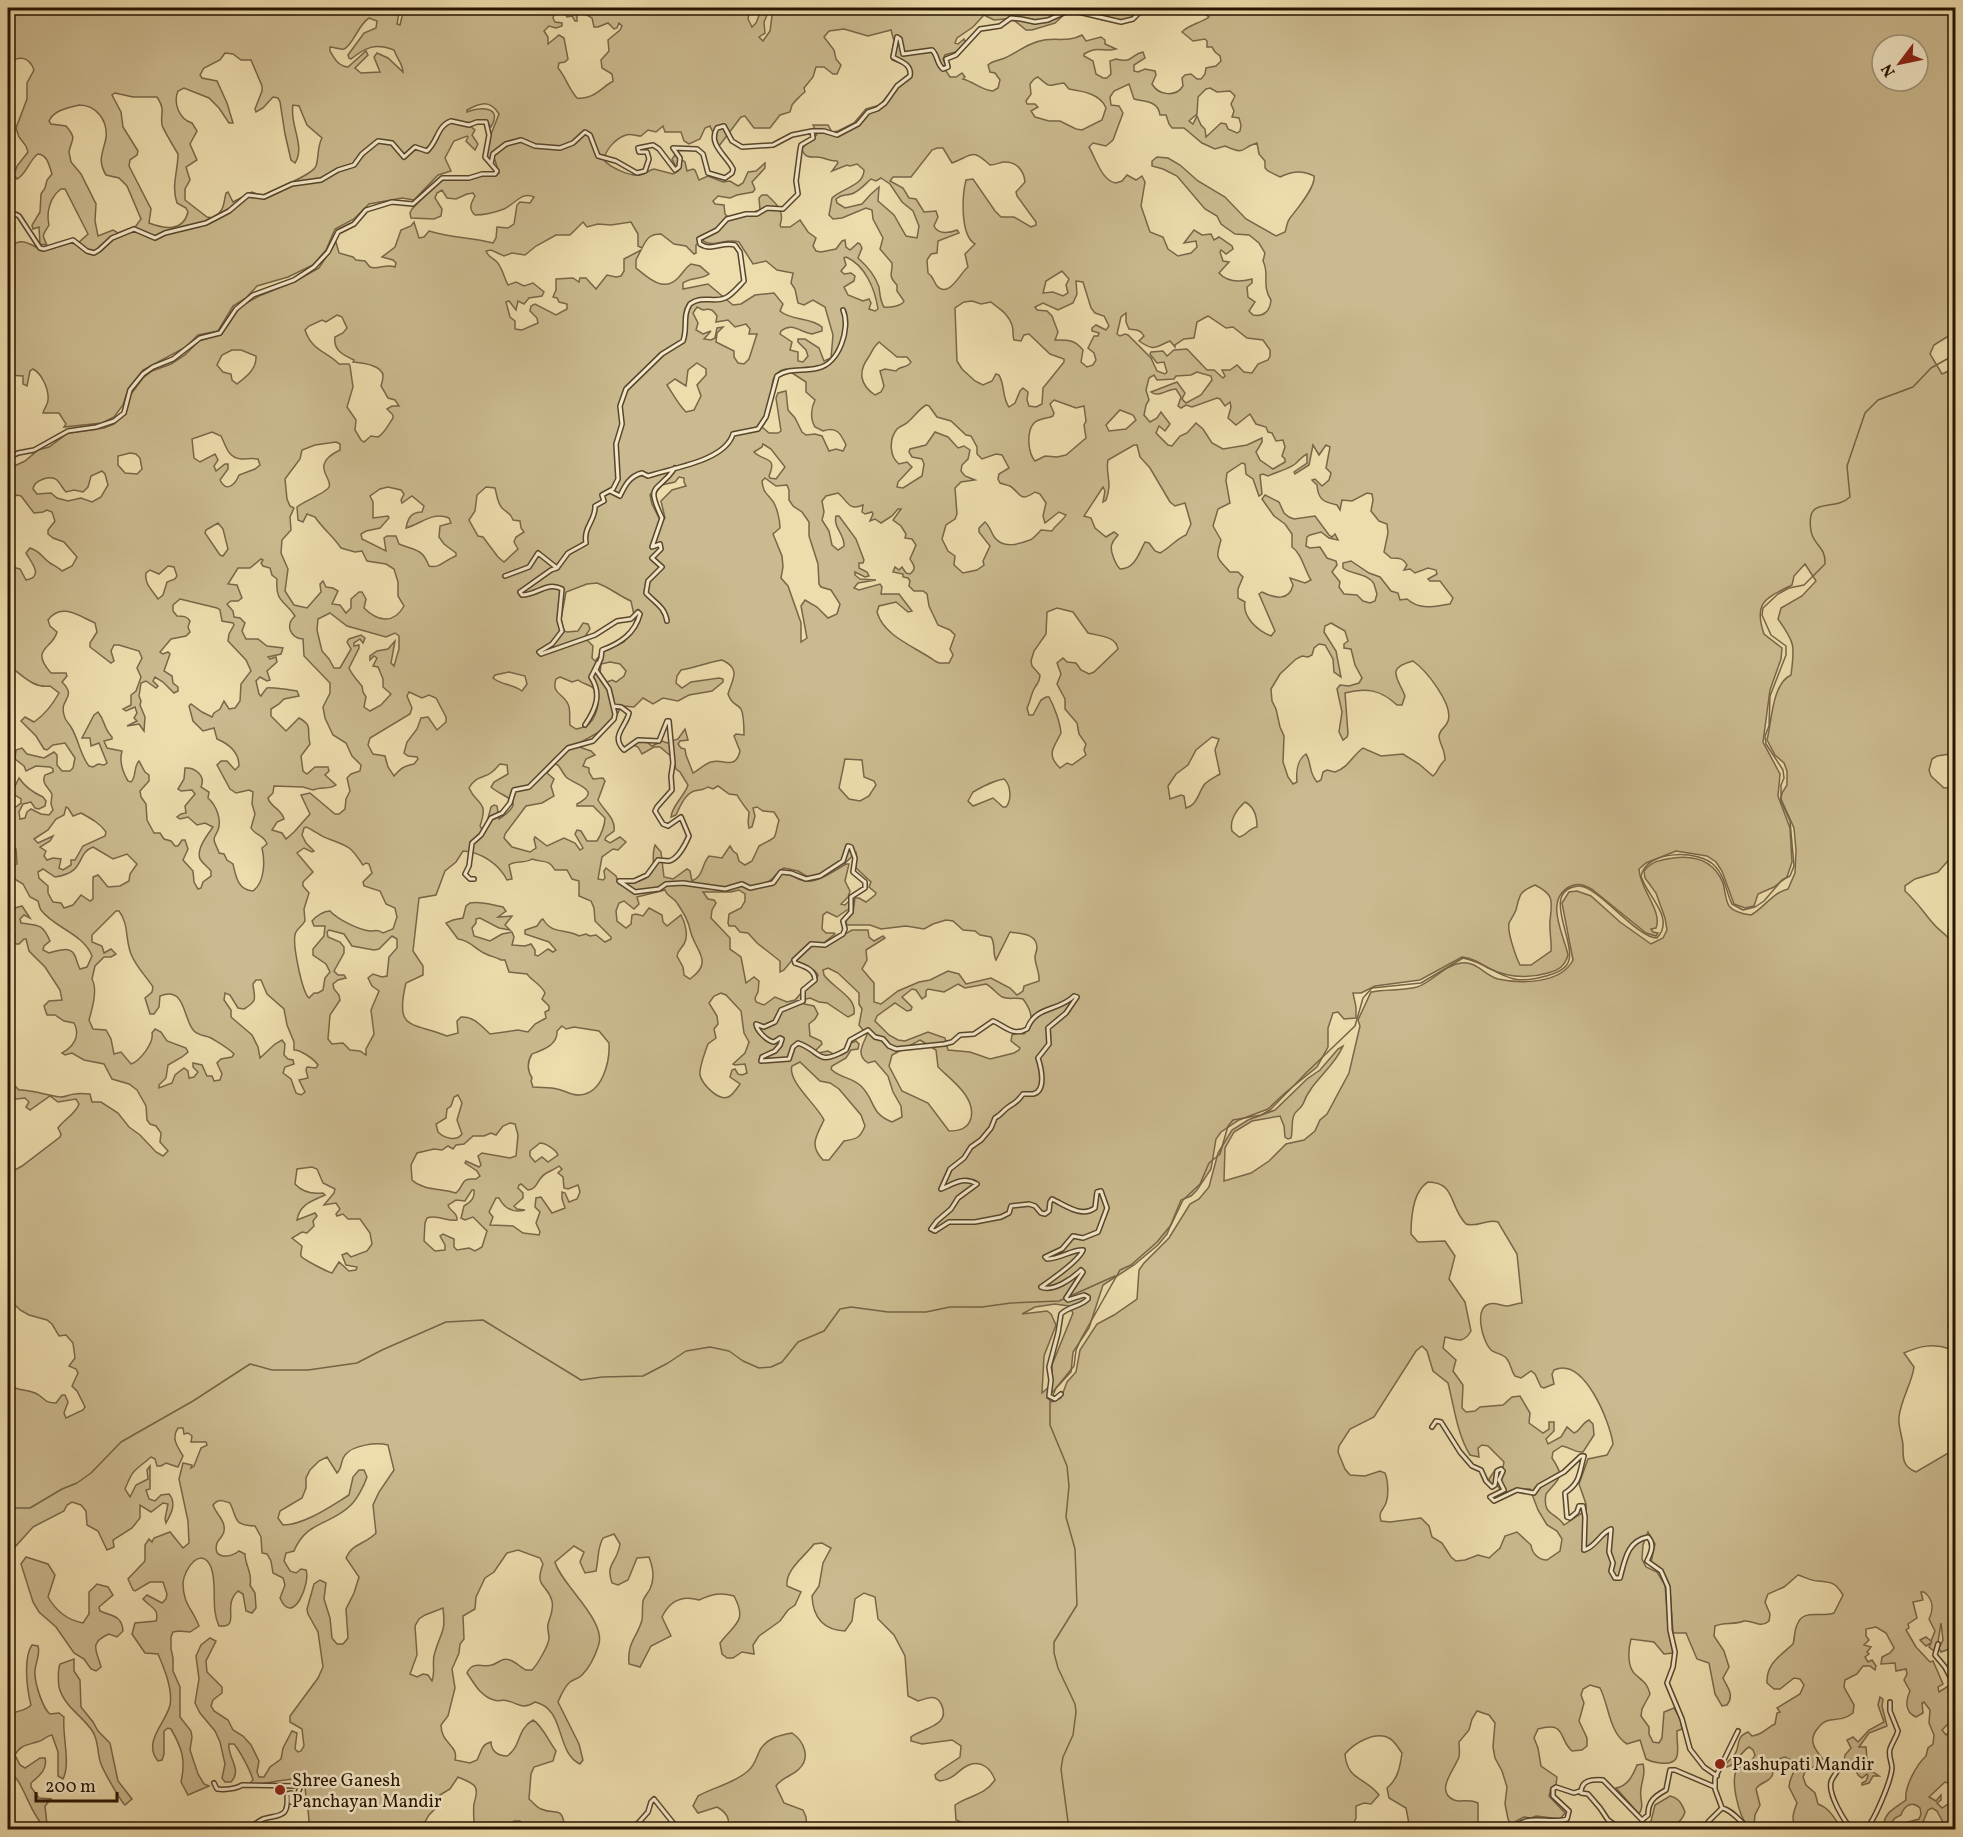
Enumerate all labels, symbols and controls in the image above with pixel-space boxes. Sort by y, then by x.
north arrow [1870,33,1930,93]
text: N [1876,59,1901,81]
place label: Pashupati Mandir [1732,1753,1874,1778]
marker: Pashupati Mandir [1713,1757,1727,1771]
scale bar [36,1765,117,1803]
place label: Shree Ganesh Panchayan Mandir [292,1769,442,1815]
text: 200 m [45,1775,96,1800]
marker: Shree Ganesh Panchayan Mandir [273,1783,287,1797]

